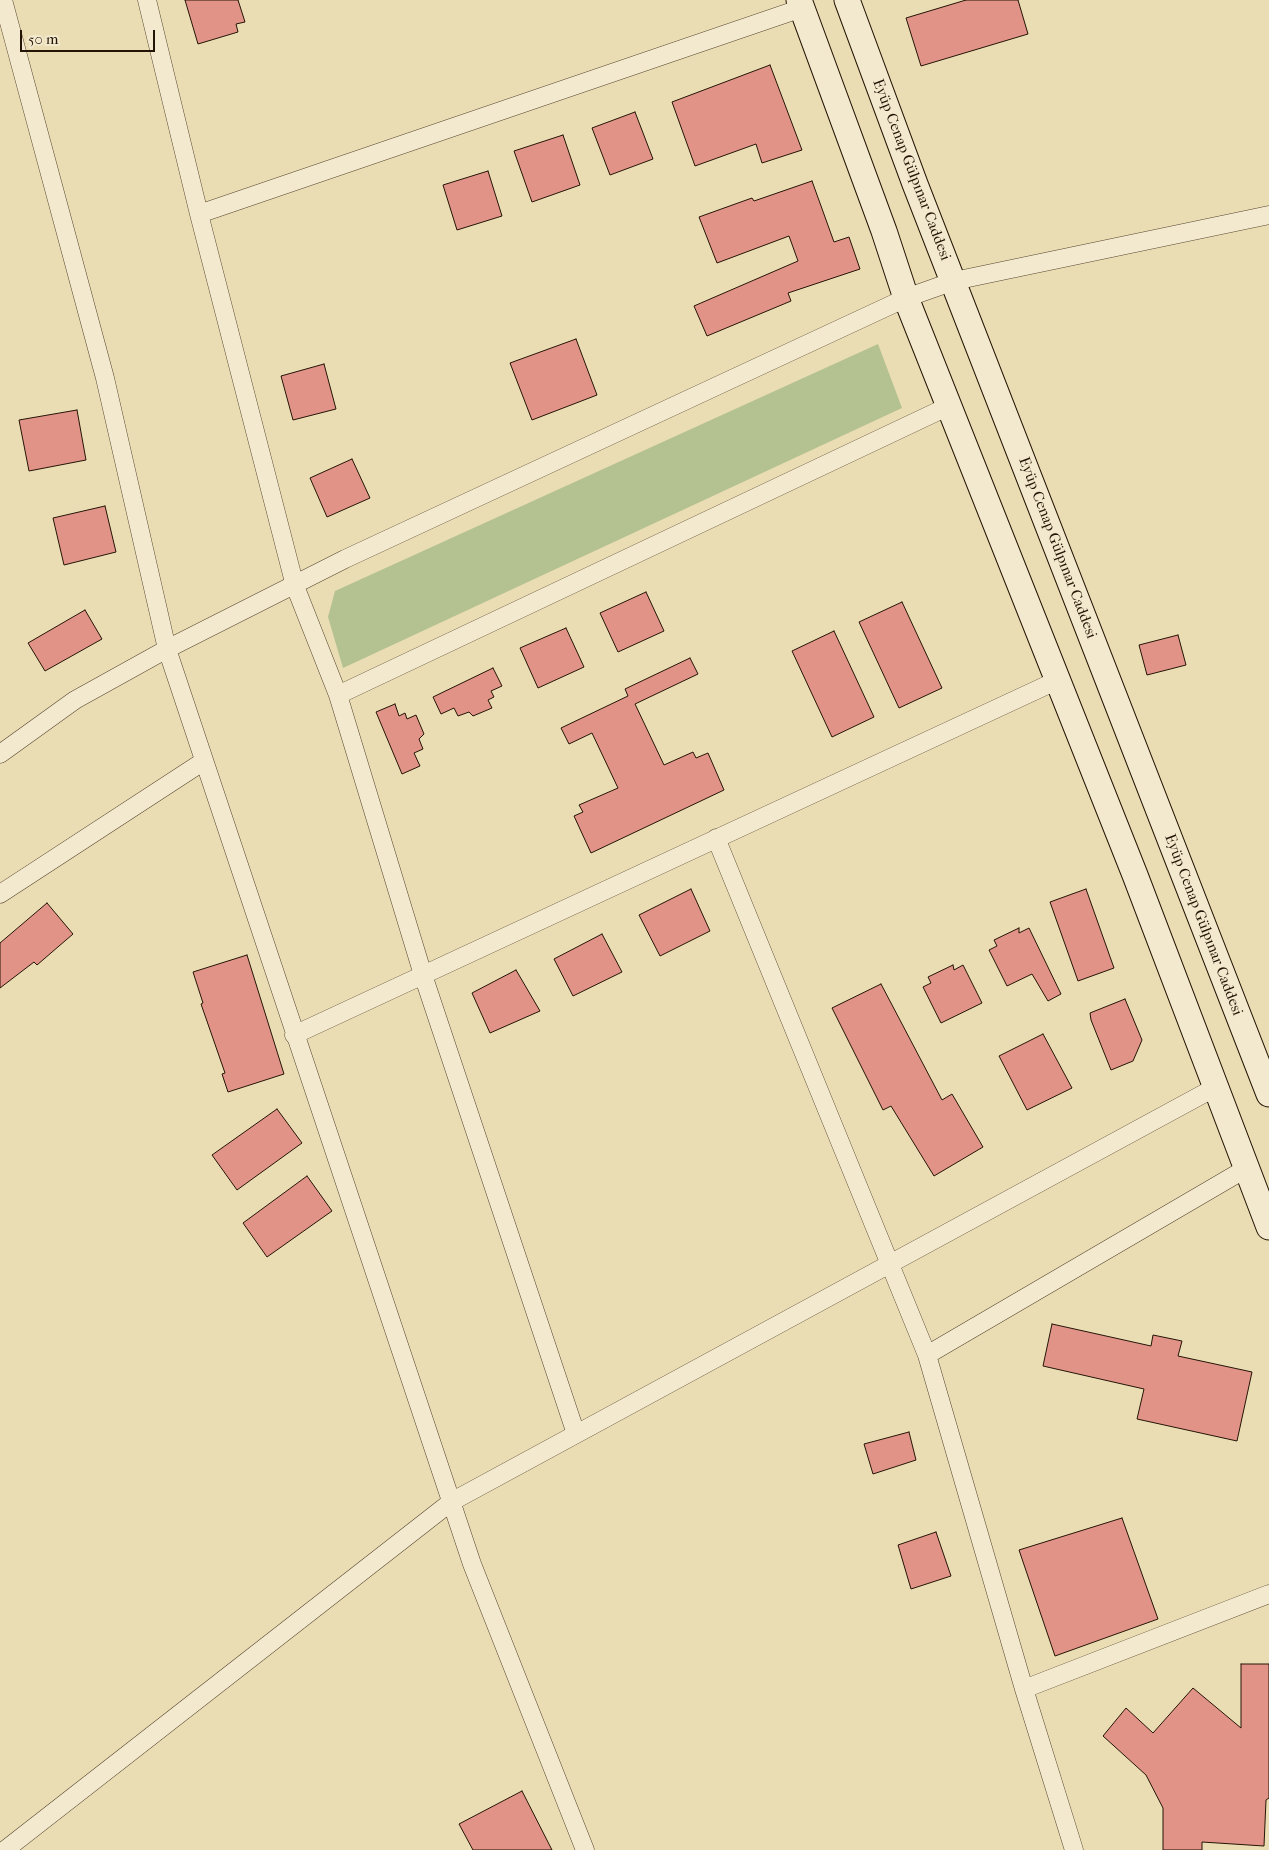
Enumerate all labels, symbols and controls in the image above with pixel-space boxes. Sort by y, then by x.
scale bar [22,20,158,52]
text: 50 m [28,30,58,48]
street label: Eyüp Cenap Gülpınar Caddesi [868,77,954,263]
street label: Eyüp Cenap Gülpınar Caddesi [1014,455,1100,641]
street label: Eyüp Cenap Gülpınar Caddesi [1160,832,1246,1018]

